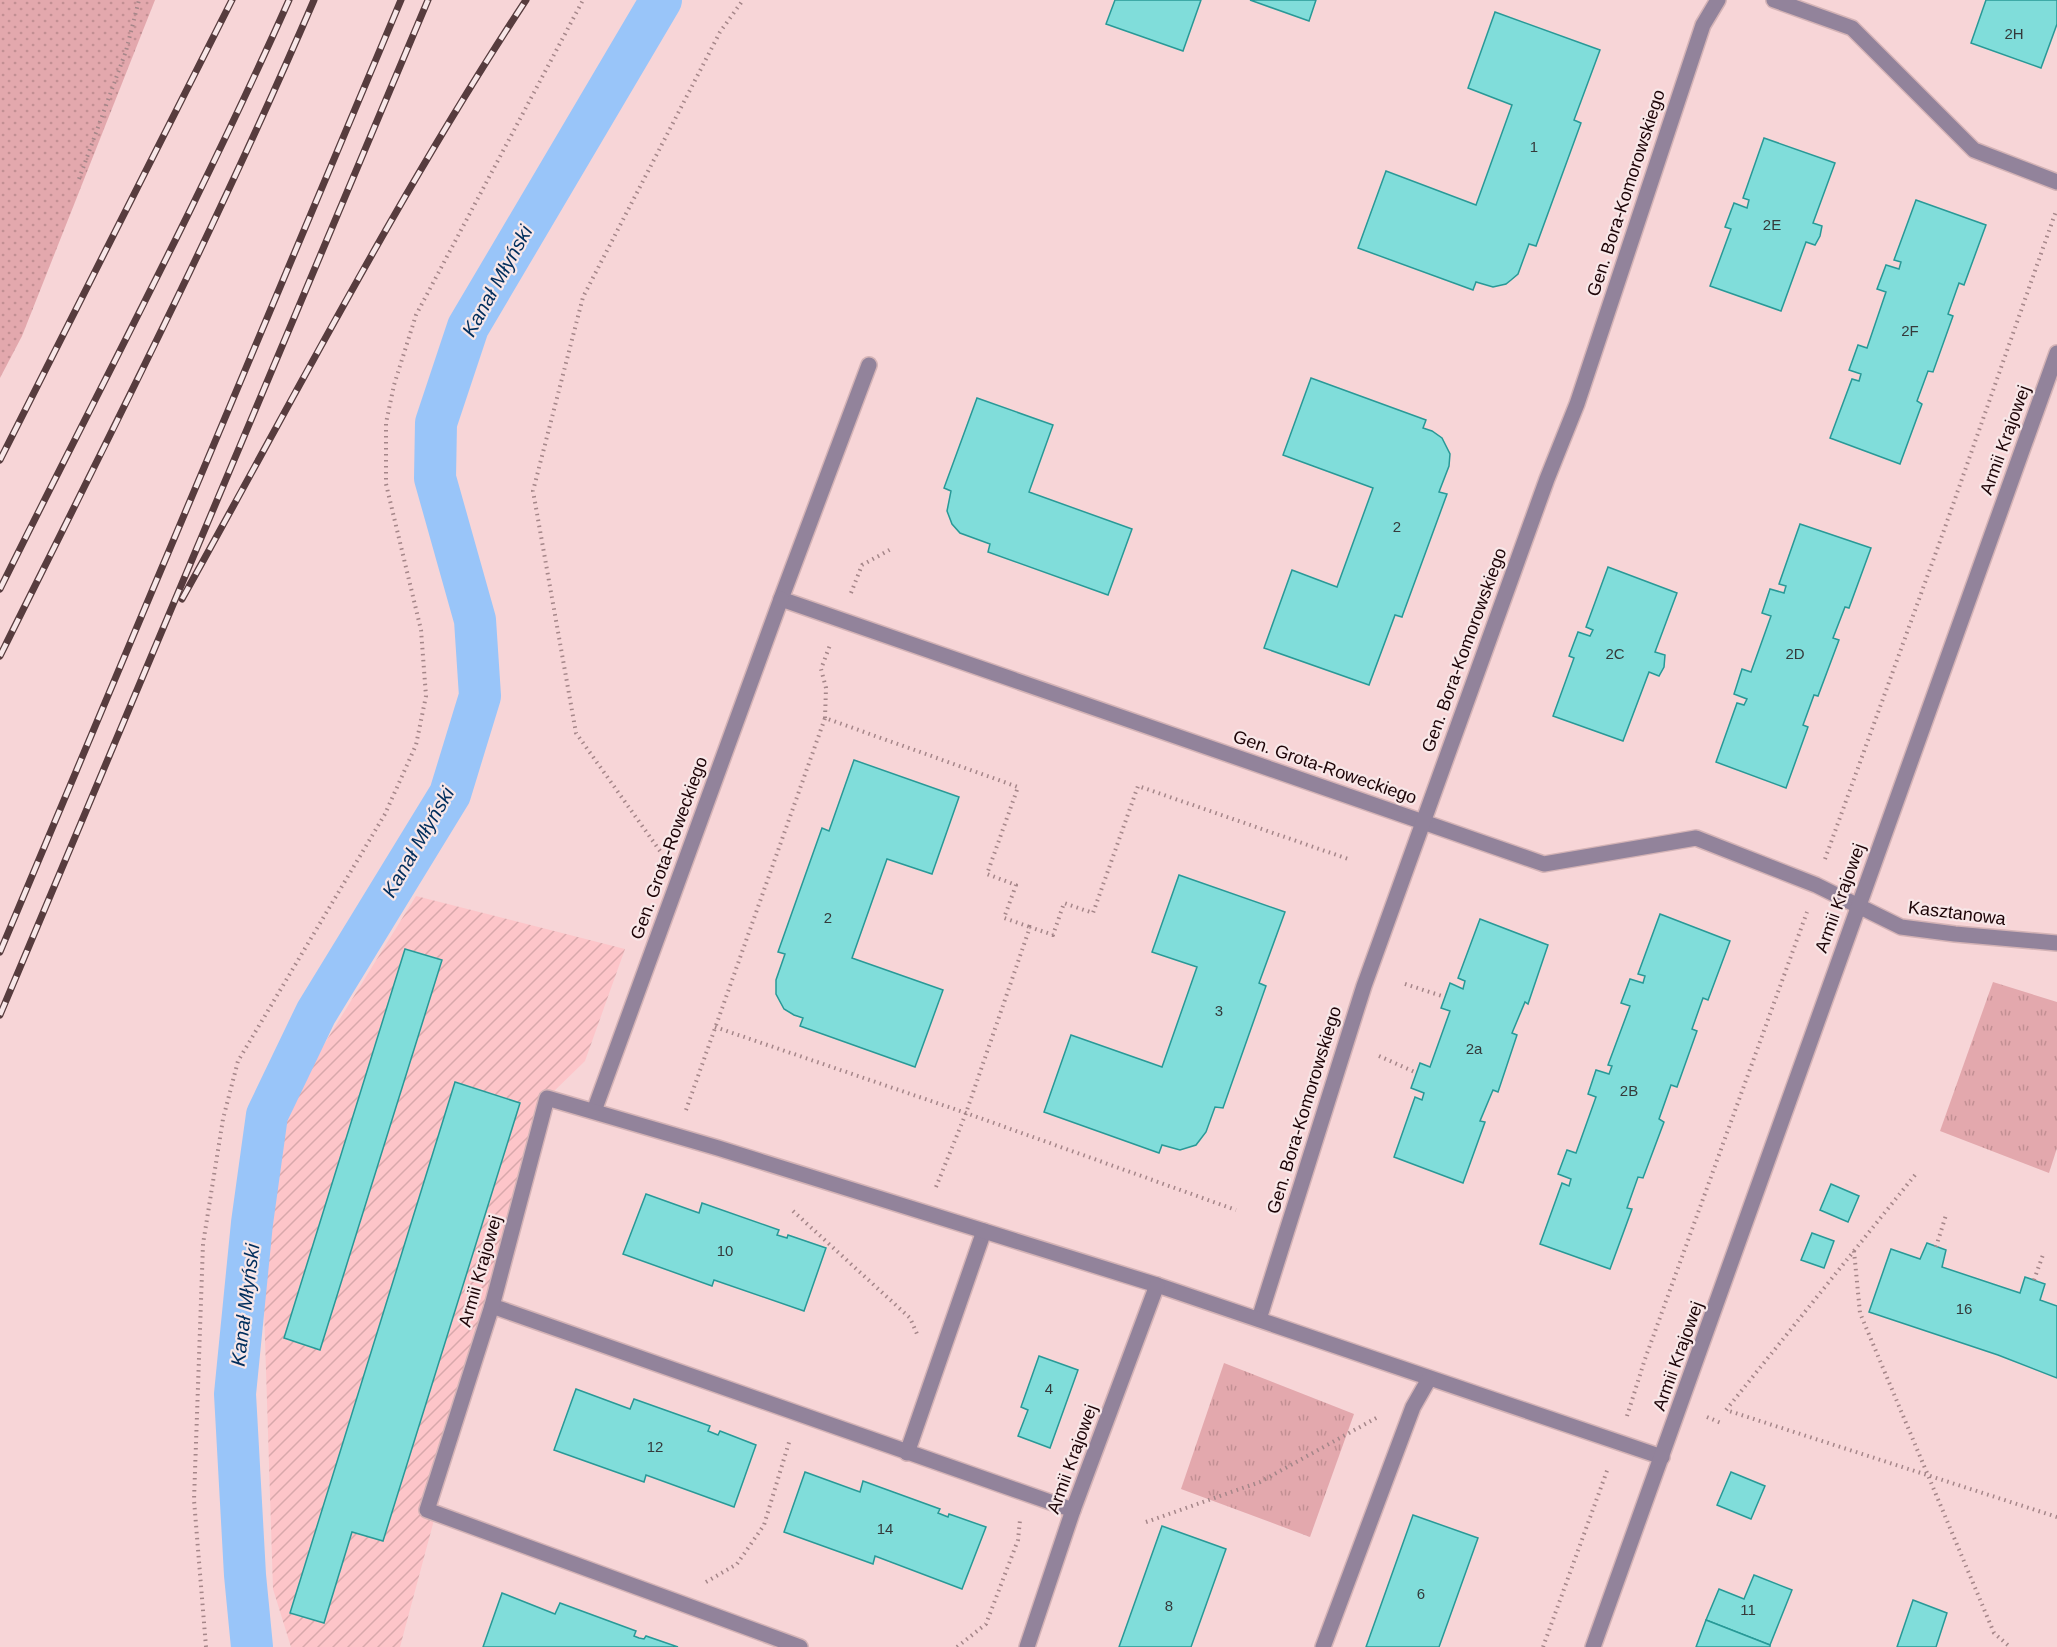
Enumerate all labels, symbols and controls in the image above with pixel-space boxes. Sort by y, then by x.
house number: 2H [2004,25,2024,42]
street label: Gen. Bora-Komorowskiego [1583,87,1669,299]
house number: 1 [1530,138,1538,155]
house number: 2E [1763,216,1781,233]
water label: Kanał Młyński [457,221,537,340]
house number: 2F [1901,322,1919,339]
street label: Armii Krajowej [1976,383,2034,497]
house number: 2 [1393,518,1401,535]
street label: Gen. Bora-Komorowskiego [1418,545,1510,755]
house number: 2C [1605,645,1625,662]
house number: 2D [1785,645,1805,662]
street label: Gen. Grota-Roweckiego [1230,726,1420,808]
street label: Gen. Grota-Roweckiego [627,754,711,942]
water label: Kanał Młyński [378,783,459,901]
street label: Armii Krajowej [1811,841,1869,955]
street label: Kasztanowa [1907,897,2008,929]
house number: 2 [824,909,832,926]
house number: 3 [1215,1002,1223,1019]
street label: Gen. Bora-Komorowskiego [1263,1004,1345,1216]
house number: 2a [1466,1040,1483,1057]
house number: 2B [1620,1082,1638,1099]
street label: Armii Krajowej [455,1213,505,1329]
water label: Kanał Młyński [227,1242,264,1368]
house number: 10 [717,1242,733,1259]
street label: Armii Krajowej [1649,1299,1707,1413]
house number: 16 [1956,1300,1972,1317]
house number: 4 [1045,1380,1053,1397]
street label: Armii Krajowej [1043,1402,1101,1516]
house number: 12 [647,1438,663,1455]
house number: 14 [877,1520,893,1537]
house number: 6 [1417,1585,1425,1602]
house number: 8 [1165,1597,1173,1614]
house number: 11 [1740,1601,1756,1618]

